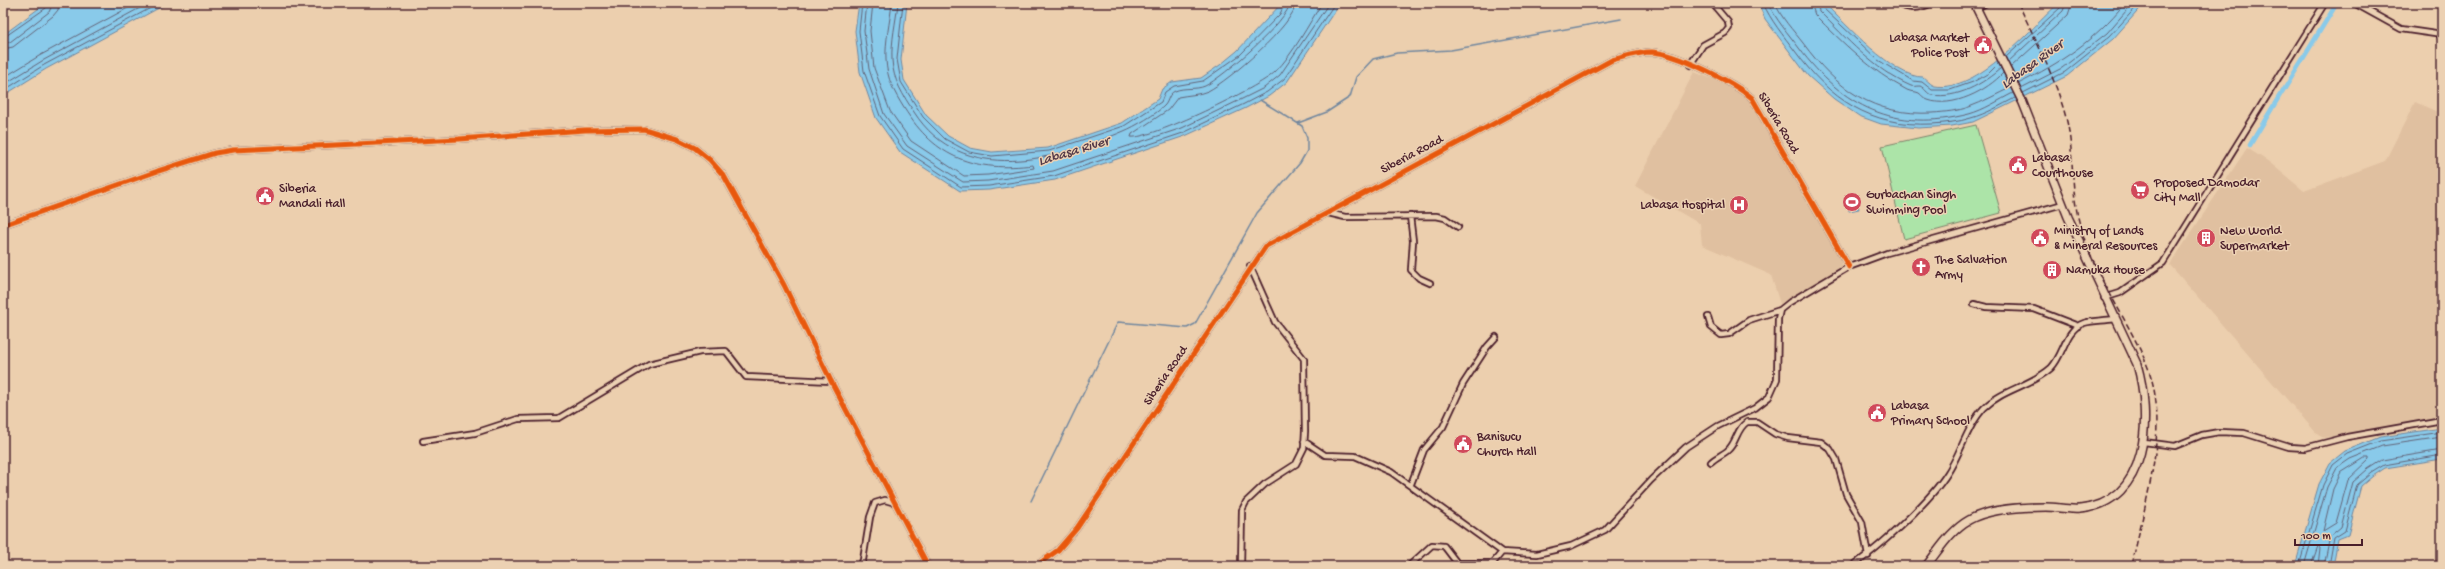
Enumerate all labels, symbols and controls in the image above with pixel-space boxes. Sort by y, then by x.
place label: Labasa Market Police Post [1889,31,1971,61]
public building icon: Labasa Market Police Post [1972,34,1994,56]
water label: Labasa River [1998,35,2070,93]
street label: Siberia Road [1754,90,1803,157]
water label: Labasa River [1037,132,1114,171]
street label: Siberia Road [1378,132,1447,178]
place label: Labasa Courthouse [2032,151,2093,181]
public building icon: Labasa Courthouse [2007,154,2029,176]
place label: Proposed Damodar City Mall [2153,176,2260,206]
supermarket icon: Proposed Damodar City Mall [2129,179,2151,201]
place label: Siberia Mandali Hall [279,182,346,212]
public building icon: Siberia Mandali Hall [254,185,276,207]
place label: Gurbachan Singh Swimming Pool [1866,188,1956,218]
sports icon: Gurbachan Singh Swimming Pool [1841,191,1863,213]
hospital icon: Labasa Hospital [1728,194,1750,216]
place label: Labasa Hospital [1640,198,1725,213]
place label: Ministry of Lands & Mineral Resources [2054,224,2158,254]
place label: New World Supermarket [2220,224,2290,254]
public building icon: Ministry of Lands & Mineral Resources [2029,227,2051,249]
building icon: New World Supermarket [2195,227,2217,249]
place label: The Salvation Army [1934,253,2008,283]
church icon: The Salvation Army [1910,256,1932,278]
building icon: Namuka House [2041,259,2063,281]
place label: Namuka House [2066,263,2145,278]
street label: Siberia Road [1141,342,1192,409]
place label: Labasa Primary School [1890,399,1970,429]
public building icon: Labasa Primary School [1866,402,1888,424]
place label: Banisucu Church Hall [1476,430,1537,460]
public building icon: Banisucu Church Hall [1452,433,1474,455]
scale bar [2295,521,2362,547]
text: 100 m [2300,530,2331,544]

